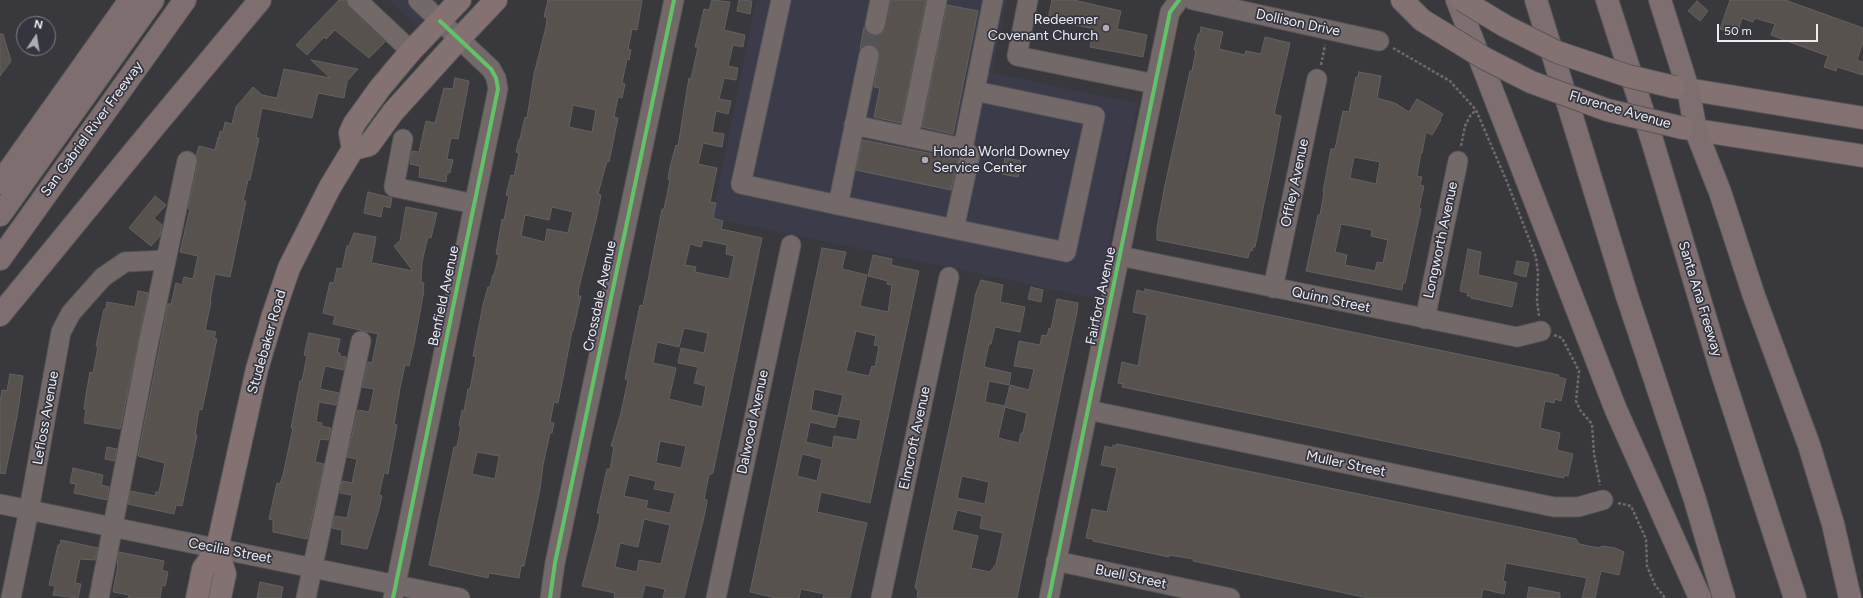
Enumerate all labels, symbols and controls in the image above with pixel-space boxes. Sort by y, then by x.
street label: Dollison Drive [1254,6,1342,40]
place label: Redeemer Covenant Church [988,12,1098,44]
north arrow [16,16,56,56]
scale bar [1719,16,1820,42]
text: N [33,18,44,32]
marker: Redeemer Covenant Church [1101,23,1111,33]
text: 50 m [1724,24,1752,38]
street label: San Gabriel River Freeway [37,58,147,200]
street label: Florence Avenue [1567,87,1673,133]
street label: Offley Avenue [1277,137,1313,229]
place label: Honda World Downey Service Center [933,144,1070,176]
marker: Honda World Downey Service Center [920,155,930,165]
street label: Longworth Avenue [1420,180,1462,300]
street label: Crossdale Avenue [580,239,620,353]
street label: Santa Ana Freeway [1674,239,1726,359]
street label: Benfield Avenue [425,244,463,348]
street label: Fairford Avenue [1082,246,1120,346]
street label: Quinn Street [1290,283,1372,317]
street label: Studebaker Road [244,288,290,396]
street label: Dalwood Avenue [734,368,772,476]
street label: Lefloss Avenue [29,370,63,466]
street label: Elmcroft Avenue [896,385,934,491]
street label: Muller Street [1305,447,1387,481]
street label: Cecilia Street [187,535,273,567]
street label: Buell Street [1094,561,1168,593]

